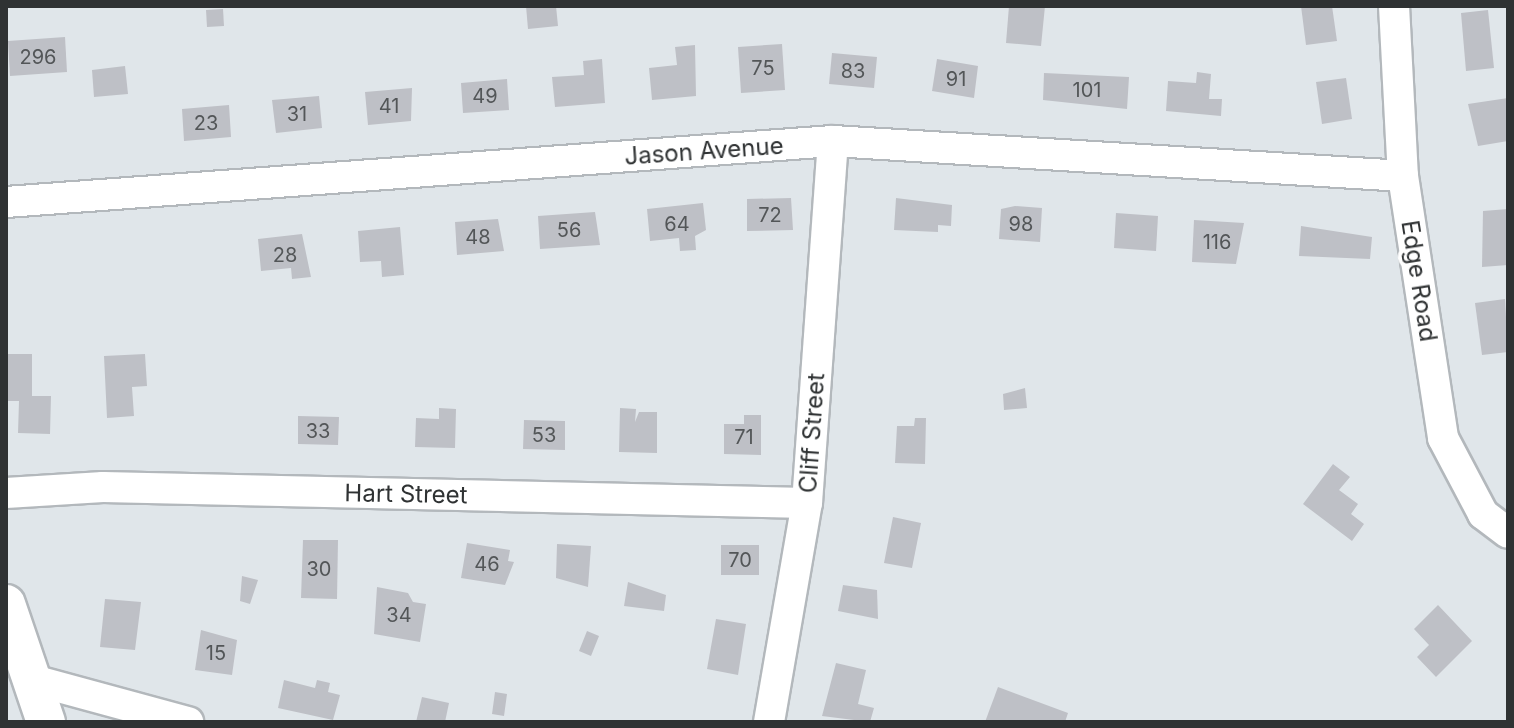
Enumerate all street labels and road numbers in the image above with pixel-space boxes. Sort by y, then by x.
street label: Jason Avenue [623,131,785,171]
street label: Edge Road [1395,218,1443,344]
street label: Cliff Street [793,372,831,494]
street label: Hart Street [344,479,468,509]

